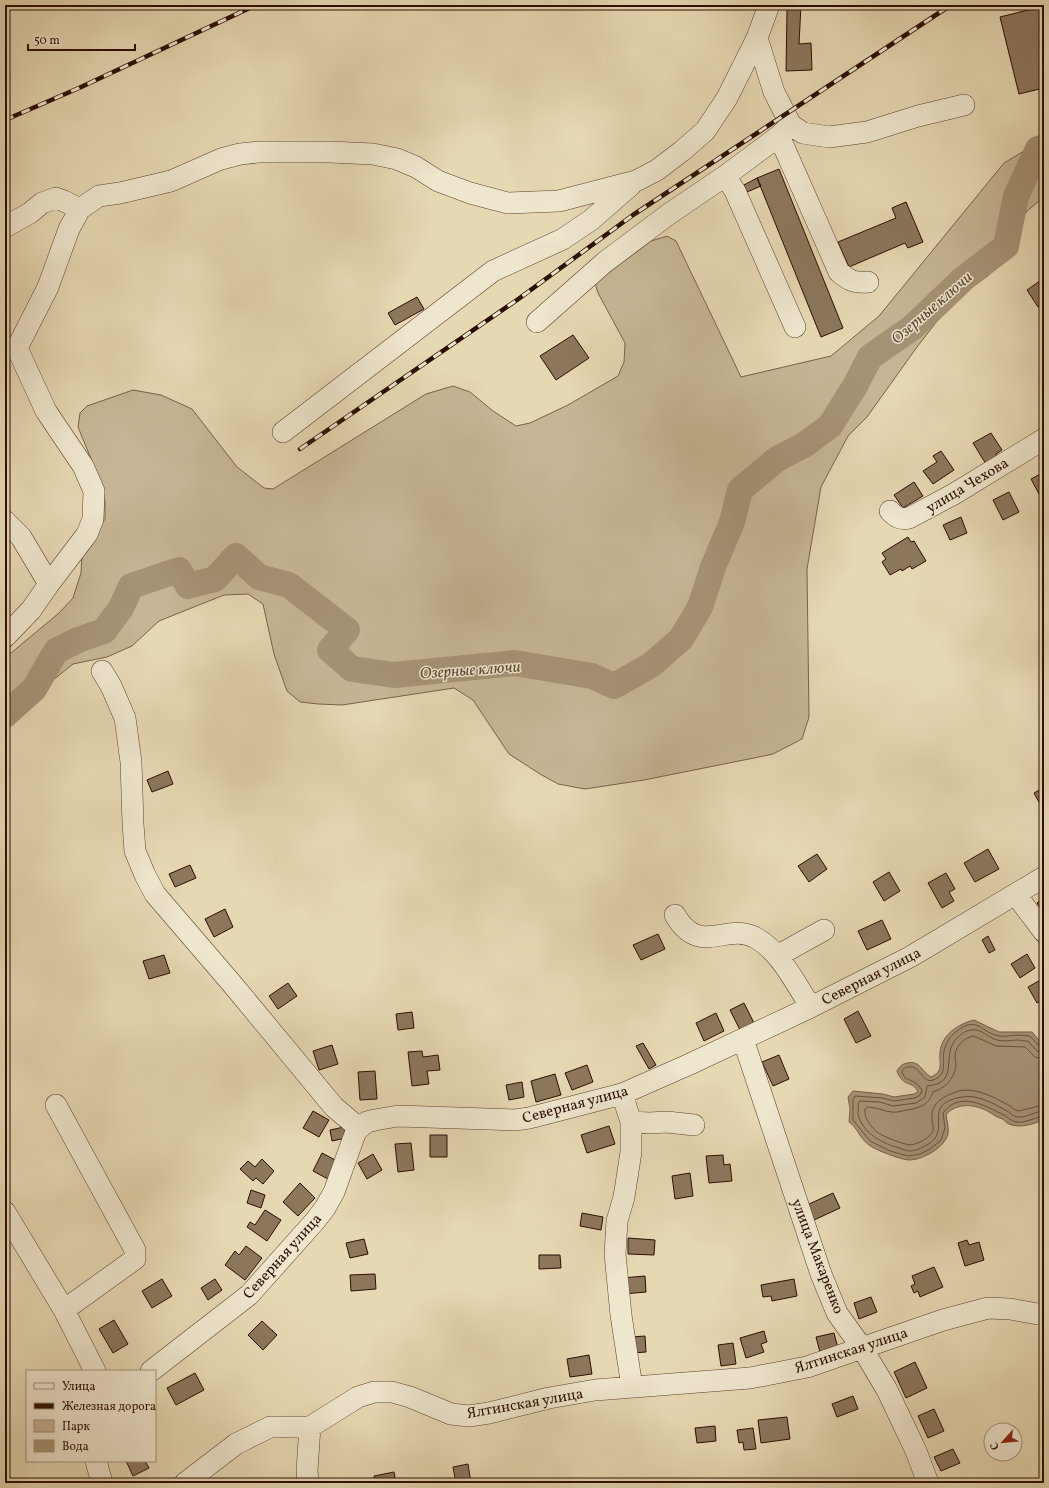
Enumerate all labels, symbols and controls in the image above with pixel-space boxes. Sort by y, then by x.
scale bar [28,26,135,52]
text: 50 m [34,33,60,49]
water label: Озерные ключи [887,267,978,350]
street label: улица Чехова [923,453,1013,519]
water label: Озерные ключи [419,656,521,686]
street label: Северная улица [818,943,925,1011]
street label: Северная улица [520,1081,631,1130]
street label: улица Макаренко [785,1196,848,1317]
street label: Северная улица [239,1209,327,1305]
street label: Ялтинская улица [792,1323,911,1380]
legend [26,1370,156,1462]
text: Улица [62,1379,95,1395]
street label: Ялтинская улица [465,1384,585,1425]
text: Железная дорога [62,1399,156,1415]
text: Парк [62,1419,90,1435]
north arrow [983,1422,1023,1462]
text: Вода [62,1439,89,1455]
text: С [987,1439,1004,1452]

